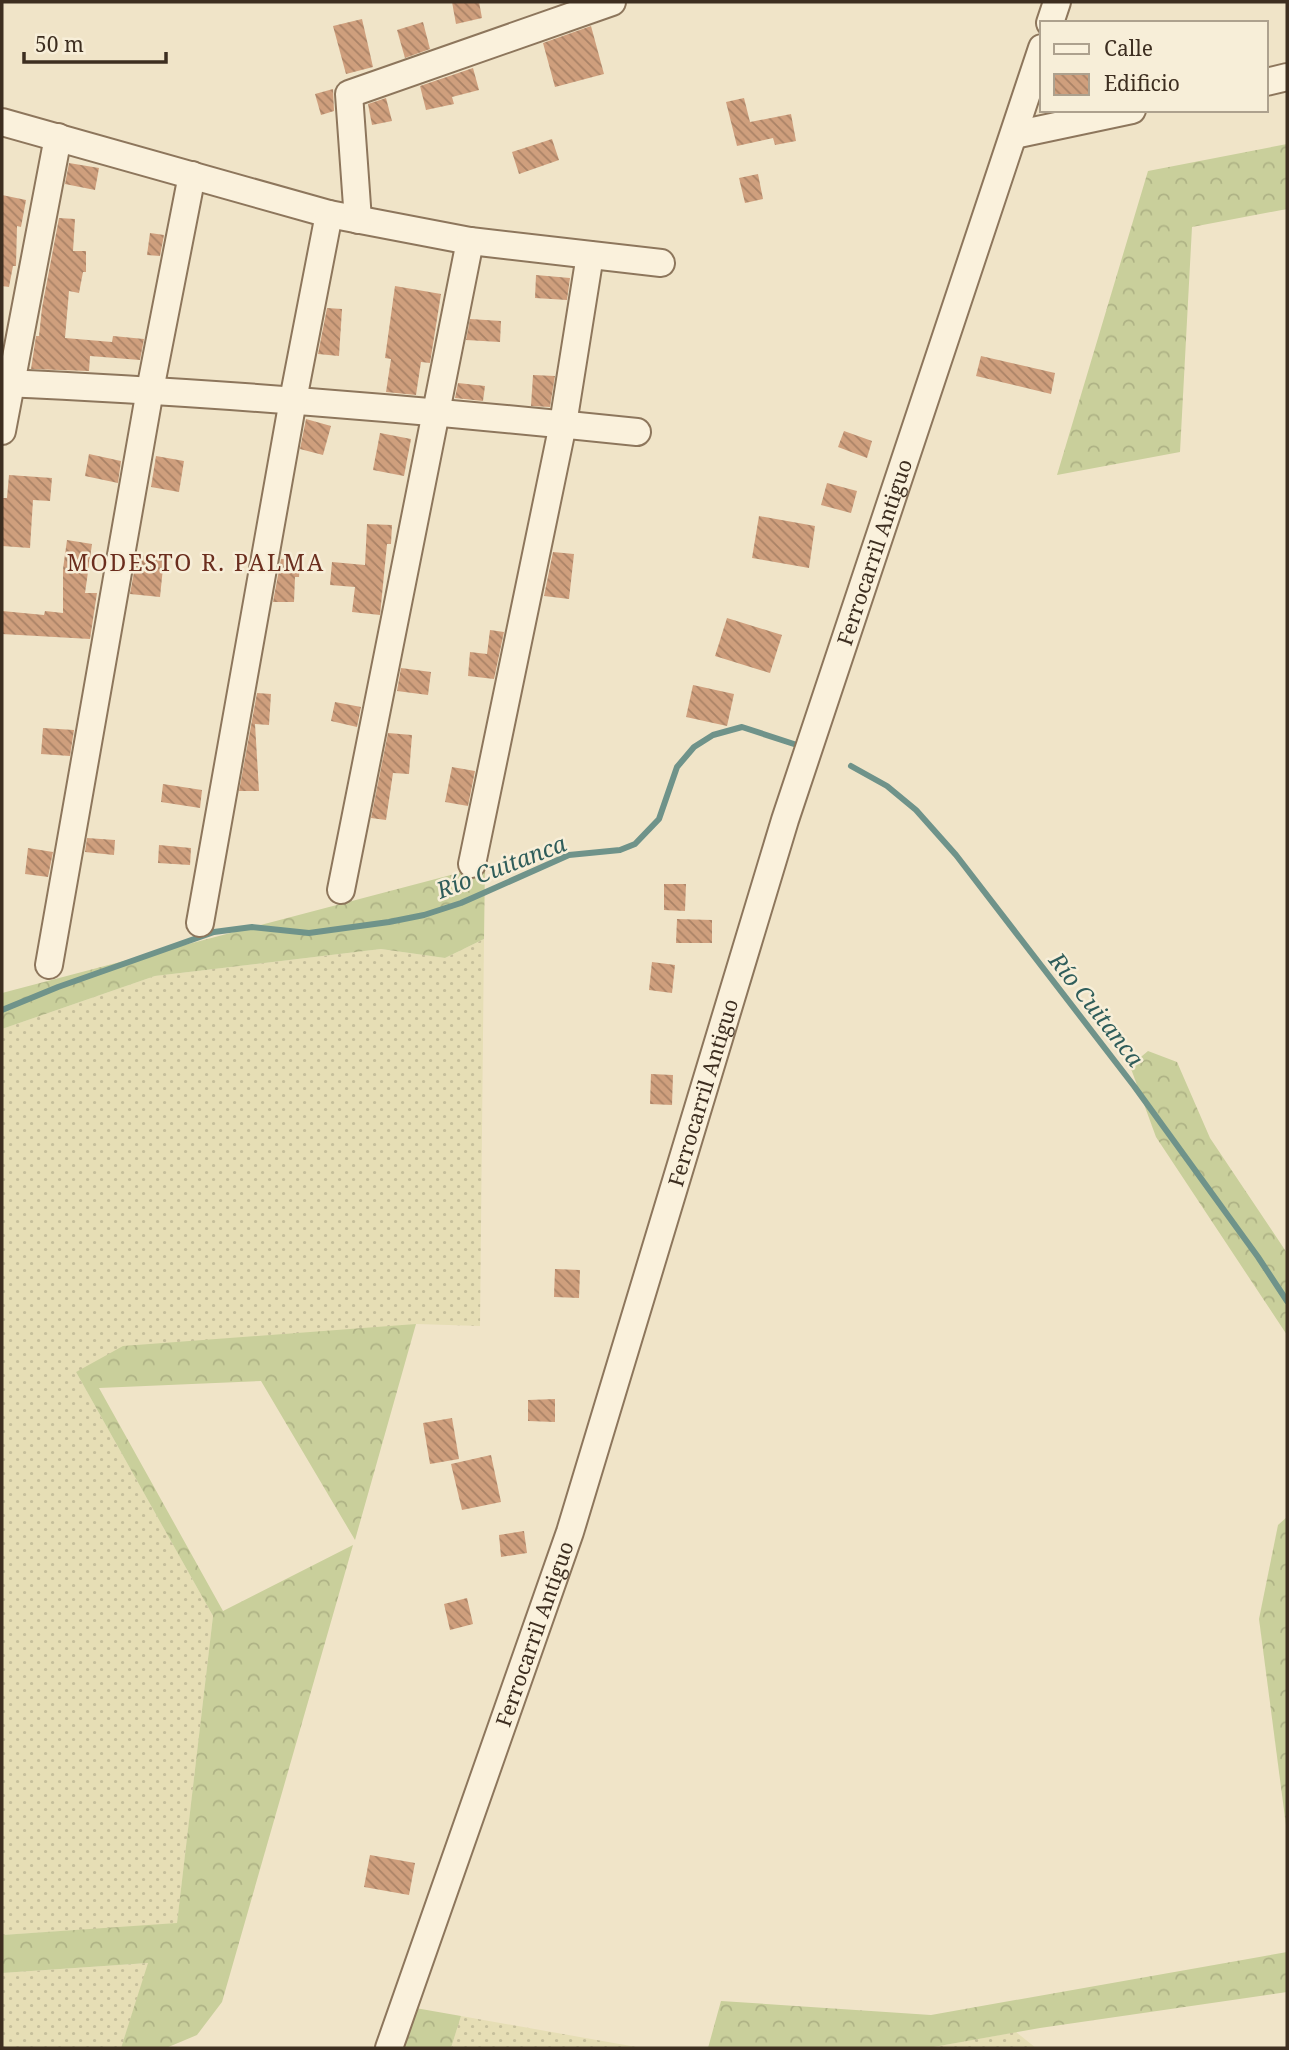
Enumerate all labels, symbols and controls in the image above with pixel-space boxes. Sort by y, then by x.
scale bar [24,21,166,65]
legend [1040,21,1268,112]
text: 50 m [35,30,84,58]
text: Calle [1104,34,1153,62]
text: Edificio [1104,69,1180,97]
street label: Ferrocarril Antiguo [830,455,918,649]
district label: MODESTO R. PALMA [67,546,325,578]
water label: Río Cuitanca [431,826,571,906]
water label: Río Cuitanca [1042,944,1152,1073]
street label: Ferrocarril Antiguo [661,995,744,1190]
street label: Ferrocarril Antiguo [489,1537,580,1730]

